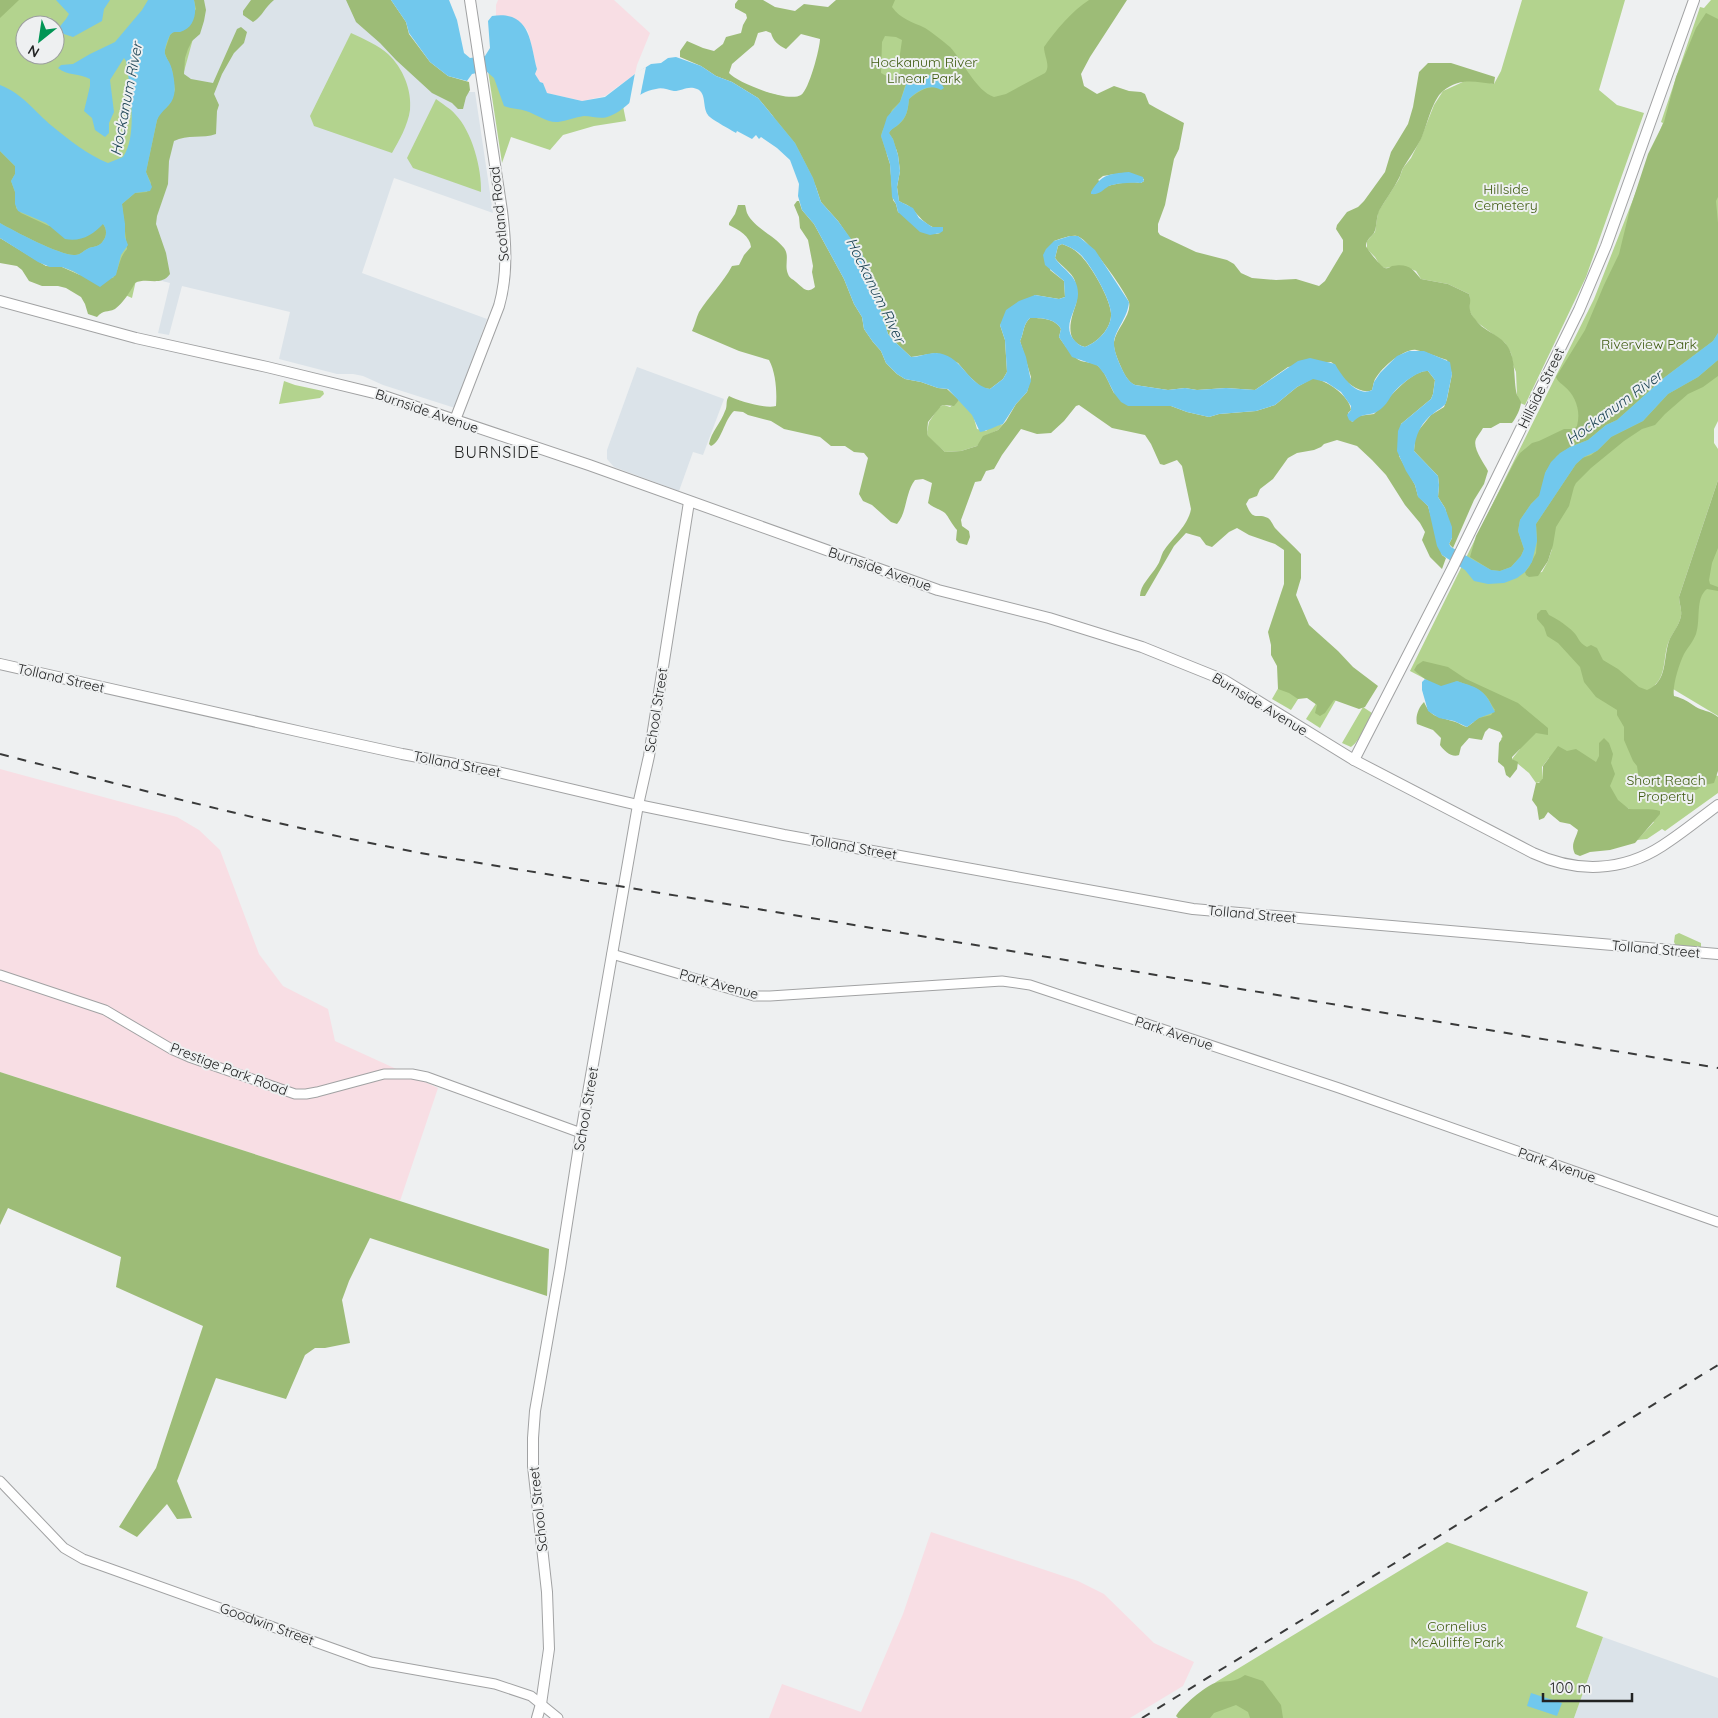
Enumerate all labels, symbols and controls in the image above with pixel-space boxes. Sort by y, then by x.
north arrow [15,15,65,65]
water label: Hockanum River [106,39,147,157]
text: N [25,41,42,62]
park label: Hockanum River Linear Park [870,53,978,87]
street label: Scotland Road [485,166,513,262]
park label: Hillside Cemetery [1474,180,1538,214]
water label: Hockanum River [842,234,911,348]
park label: Riverview Park [1601,335,1697,353]
street label: Hillside Street [1514,344,1568,431]
water label: Hockanum River [1562,364,1668,448]
street label: Burnside Avenue [373,385,481,437]
district label: BURNSIDE [454,442,540,462]
street label: Burnside Avenue [826,543,934,595]
street label: Tolland Street [16,659,107,697]
street label: School Street [640,666,672,754]
street label: Burnside Avenue [1209,668,1311,740]
street label: Tolland Street [412,747,503,781]
park label: Short Reach Property [1626,771,1706,805]
street label: Tolland Street [808,830,899,864]
street label: Tolland Street [1207,901,1297,927]
street label: Tolland Street [1611,936,1701,962]
street label: Park Avenue [677,965,761,1003]
street label: Park Avenue [1133,1012,1216,1054]
street label: Prestige Park Road [168,1038,290,1100]
street label: School Street [570,1065,602,1153]
street label: Park Avenue [1516,1143,1598,1187]
street label: School Street [525,1465,551,1552]
street label: Goodwin Street [217,1599,317,1649]
park label: Cornelius McAuliffe Park [1410,1617,1504,1651]
scale bar [1543,1670,1632,1702]
text: 100 m [1550,1678,1591,1697]

